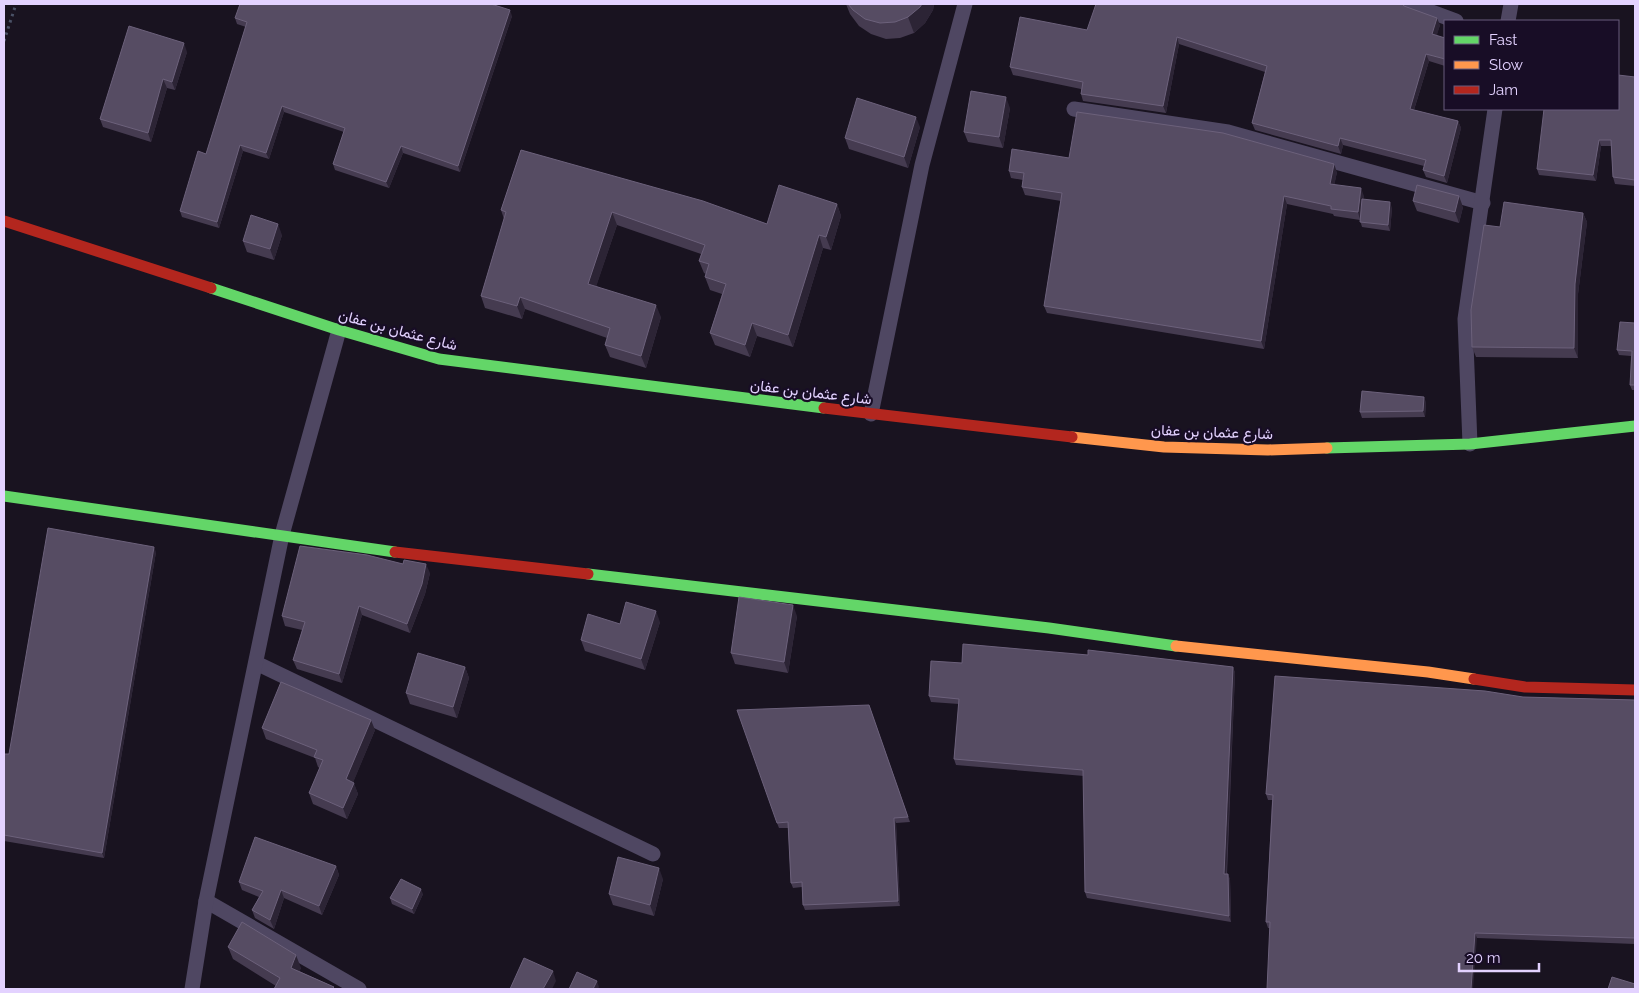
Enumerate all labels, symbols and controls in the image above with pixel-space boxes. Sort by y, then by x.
legend [1444,20,1619,110]
text: Fast [1489,31,1517,49]
text: Slow [1489,56,1523,74]
text: Jam [1489,81,1518,99]
street label: شارع عثمان بن عفان [336,306,459,356]
street label: شارع عثمان بن عفان [749,376,873,410]
street label: شارع عثمان بن عفان [1151,421,1274,445]
scale bar [1459,940,1539,972]
text: 20 m [1466,949,1501,967]

